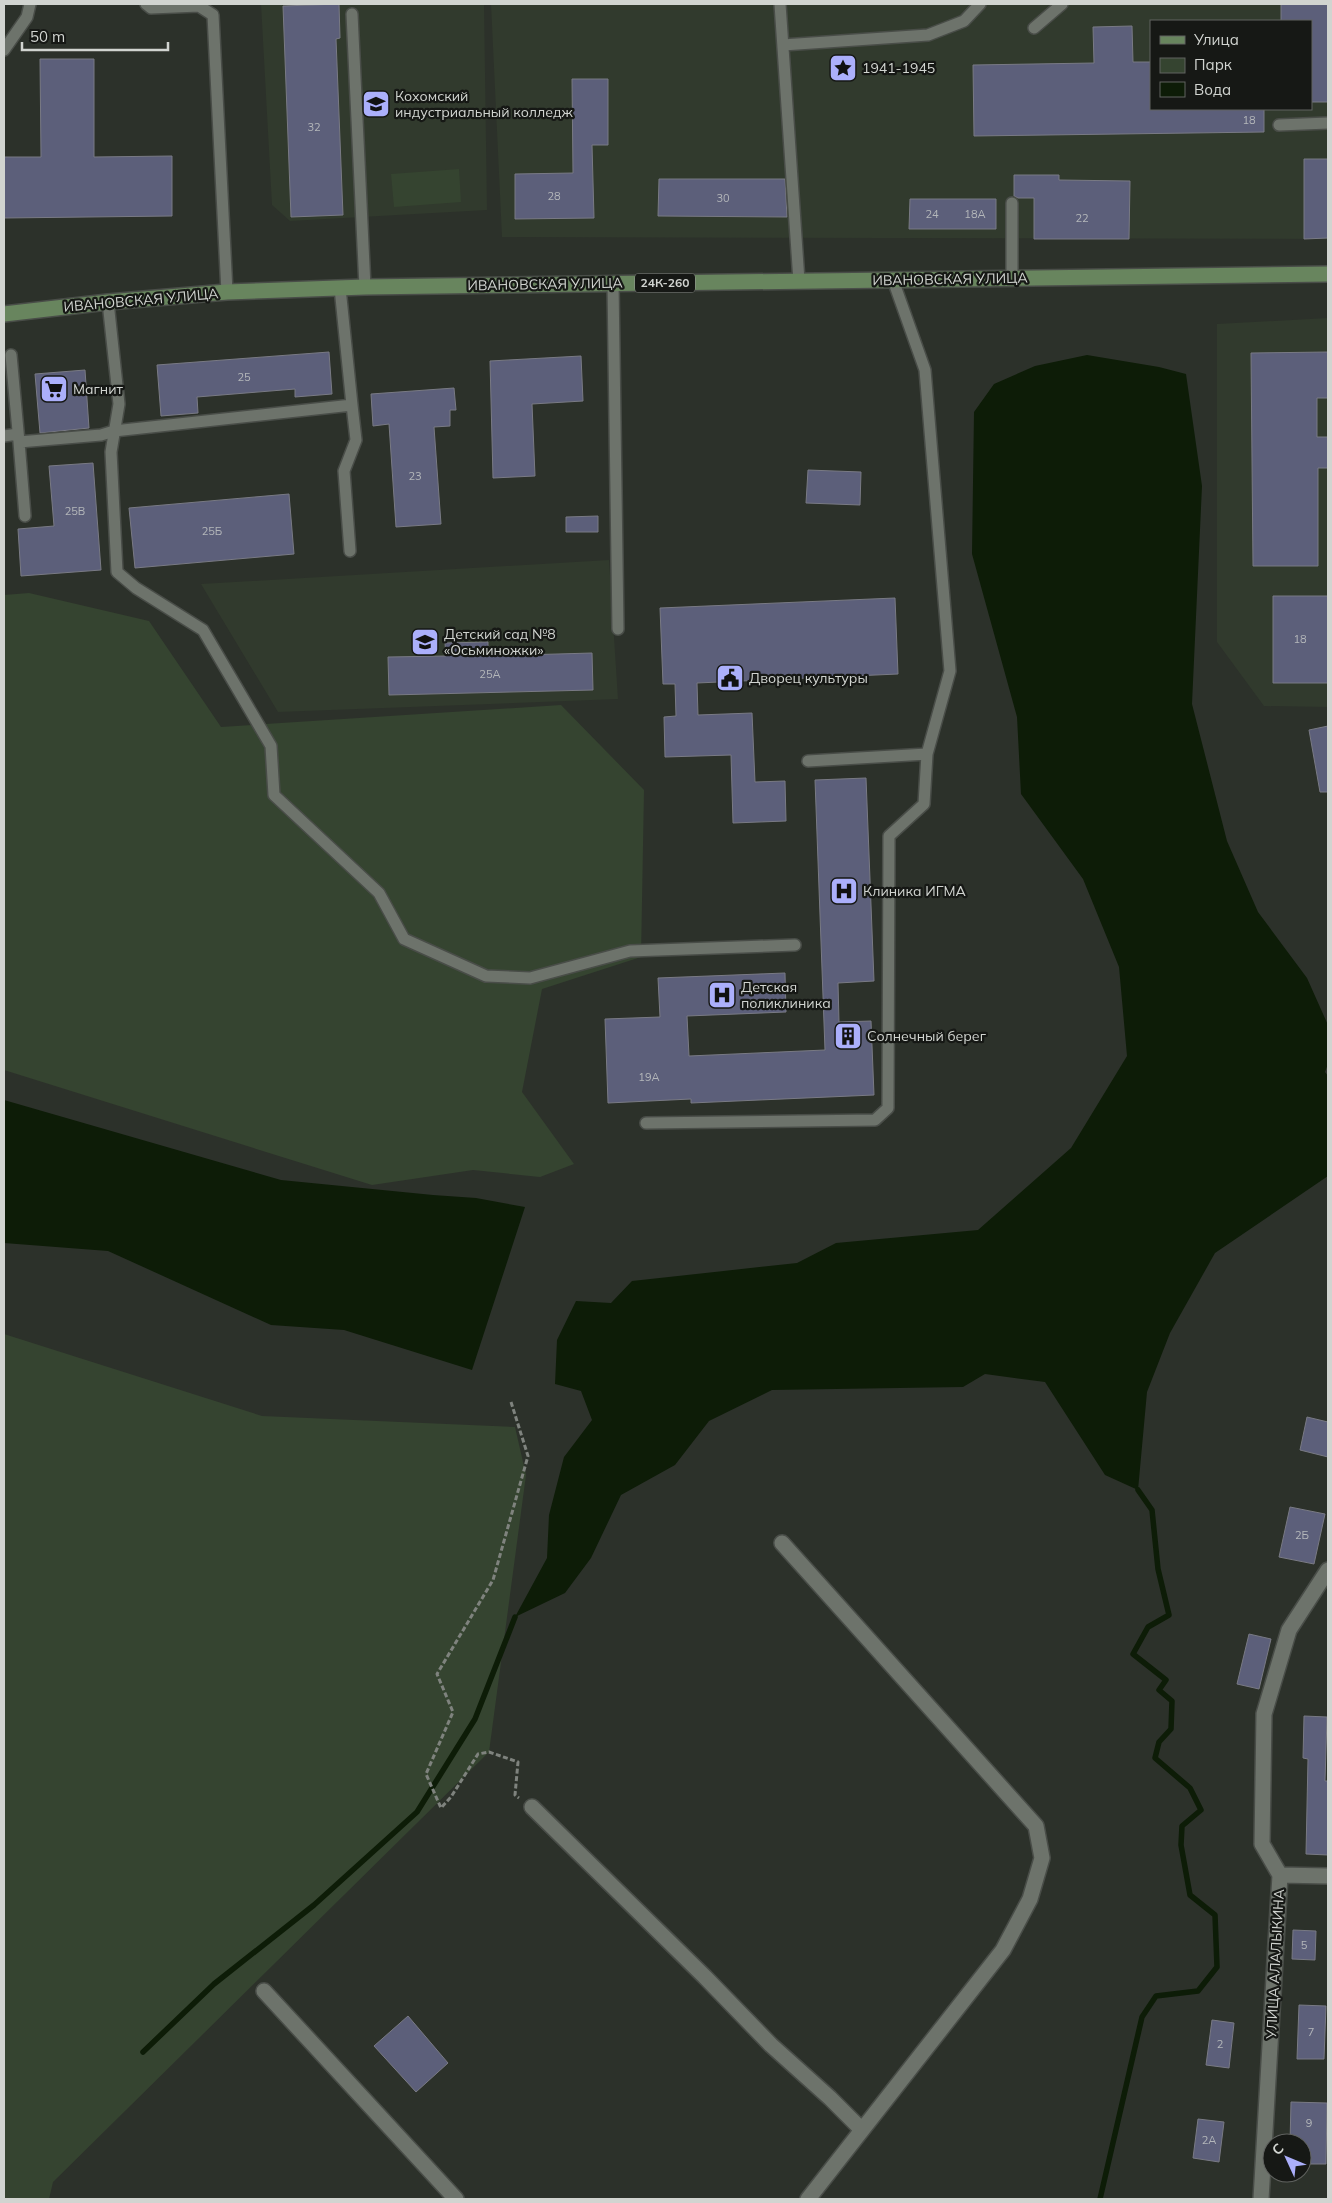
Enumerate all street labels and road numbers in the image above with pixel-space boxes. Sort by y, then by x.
street label: ИВАНОВСКАЯ УЛИЦА [872,269,1028,289]
street label: ИВАНОВСКАЯ УЛИЦА [467,274,623,294]
road number: 24К-260 [635,274,695,292]
street label: ИВАНОВСКАЯ УЛИЦА [63,284,220,316]
street label: УЛИЦА АЛАЛЫКИНА [1262,1888,1288,2041]

